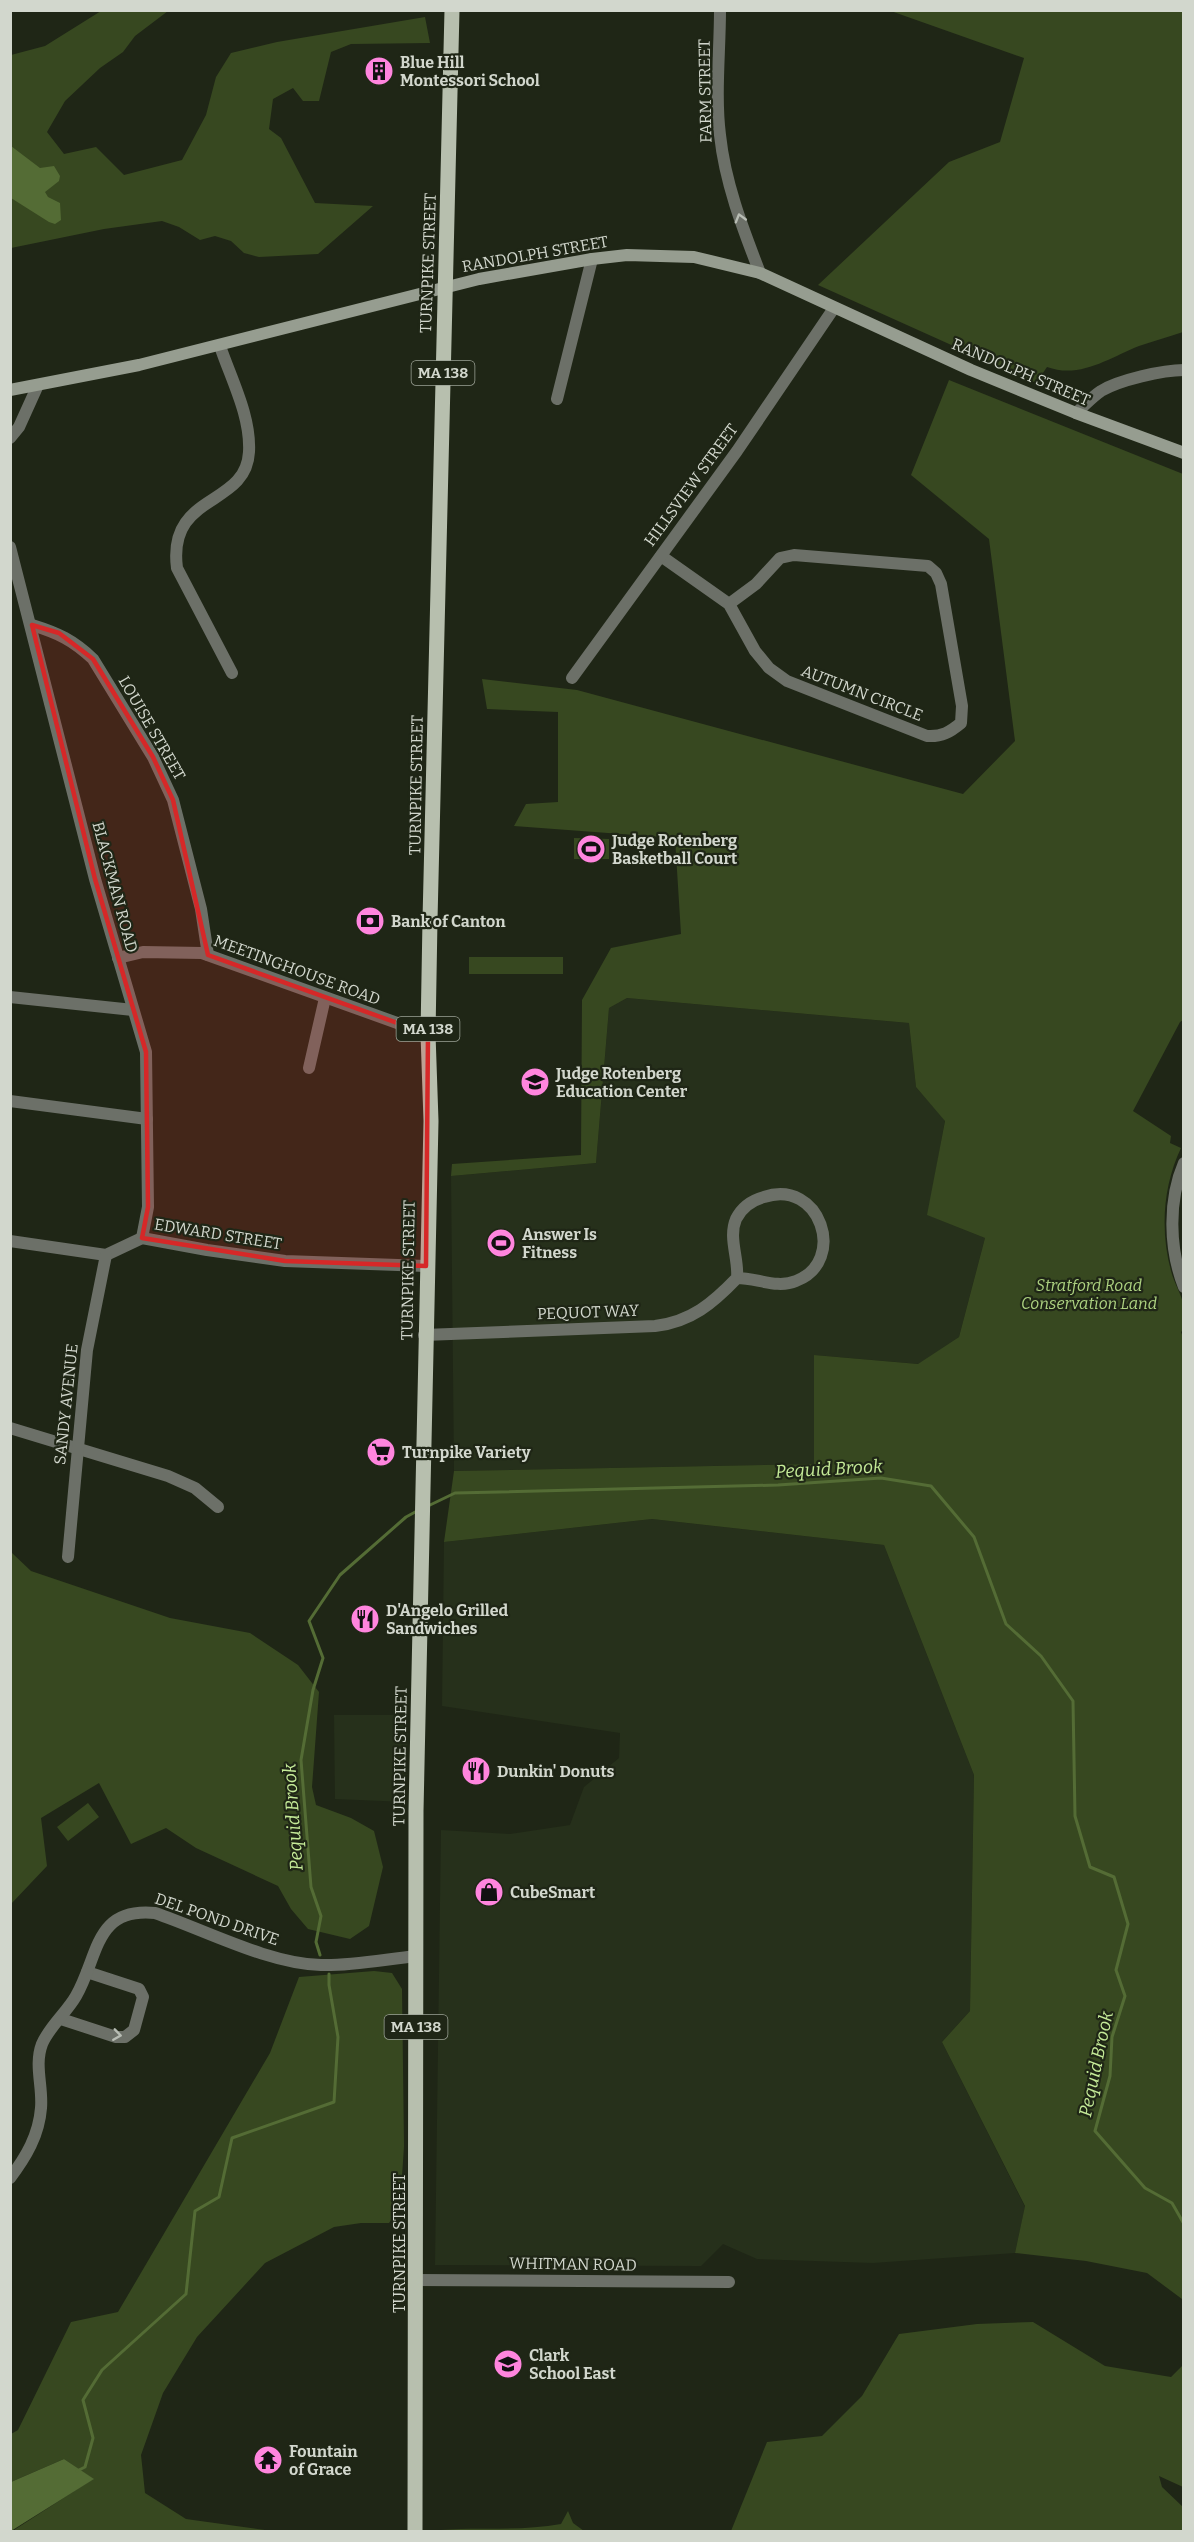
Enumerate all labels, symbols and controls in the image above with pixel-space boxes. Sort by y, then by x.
street label: FARM STREET [695,39,715,143]
place label: Blue Hill Montessori School [400,53,540,90]
building icon: Blue Hill Montessori School [363,55,395,87]
street label: TURNPIKE STREET [416,193,440,333]
one-way arrow [735,213,747,224]
street label: RANDOLPH STREET [460,232,610,276]
street label: RANDOLPH STREET [949,334,1093,410]
road number: MA 138 [412,361,474,385]
street label: HILLSVIEW STREET [640,420,742,550]
street label: AUTUMN CIRCLE [798,661,926,725]
street label: LOUISE STREET [115,673,189,783]
street label: TURNPIKE STREET [405,715,427,855]
street label: BLACKMAN ROAD [88,819,142,955]
place label: Judge Rotenberg Basketball Court [611,831,738,868]
sports icon: Judge Rotenberg Basketball Court [575,833,607,865]
bank icon: Bank of Canton [354,905,386,937]
place label: Bank of Canton [391,912,506,931]
street label: MEETINGHOUSE ROAD [211,931,383,1009]
road number: MA 138 [396,1017,460,1041]
place label: Judge Rotenberg Education Center [555,1064,688,1101]
school or university icon: Judge Rotenberg Education Center [519,1066,551,1098]
street label: TURNPIKE STREET [397,1200,419,1340]
street label: EDWARD STREET [153,1215,283,1253]
place label: Answer Is Fitness [522,1225,597,1262]
sports icon: Answer Is Fitness [485,1227,517,1259]
park label: Stratford Road Conservation Land [1021,1276,1157,1313]
street label: PEQUOT WAY [537,1301,640,1323]
street label: SANDY AVENUE [50,1342,82,1466]
supermarket icon: Turnpike Variety [365,1436,397,1468]
place label: Turnpike Variety [402,1443,531,1462]
water label: Pequid Brook [775,1455,884,1483]
place label: D'Angelo Grilled Sandwiches [386,1601,509,1638]
restaurant icon: D'Angelo Grilled Sandwiches [349,1603,381,1635]
street label: TURNPIKE STREET [389,1686,411,1826]
restaurant icon: Dunkin' Donuts [460,1755,492,1787]
water label: Pequid Brook [278,1762,308,1871]
place label: Dunkin' Donuts [497,1762,615,1781]
shop icon: CubeSmart [473,1876,505,1908]
place label: CubeSmart [510,1883,596,1902]
street label: DEL POND DRIVE [152,1889,282,1949]
water label: Pequid Brook [1074,2009,1118,2119]
road number: MA 138 [384,2015,448,2039]
one-way arrow [112,2029,122,2041]
street label: TURNPIKE STREET [390,2173,409,2313]
street label: WHITMAN ROAD [509,2253,637,2275]
place label: Clark School East [529,2346,616,2383]
school or university icon: Clark School East [492,2348,524,2380]
place label: Fountain of Grace [289,2442,358,2479]
temple icon: Fountain of Grace [252,2444,284,2476]

